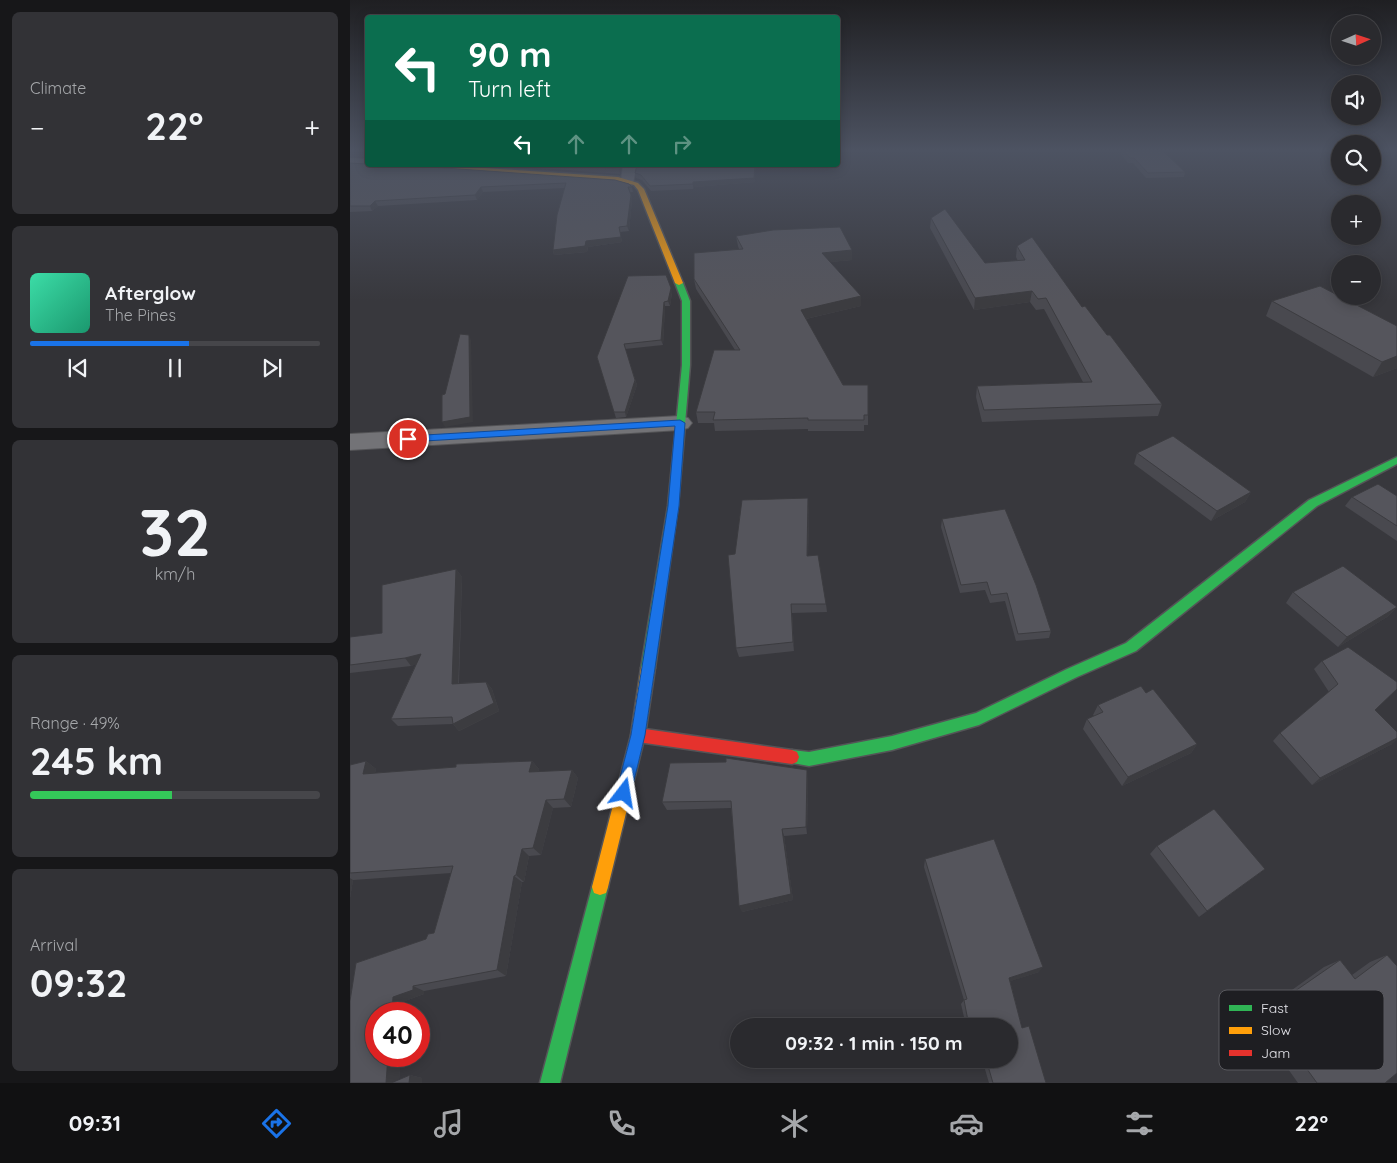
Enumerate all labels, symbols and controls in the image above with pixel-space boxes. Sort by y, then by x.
north arrow [1331,15,1381,65]
map controls [1331,15,1381,305]
text: 90 m [468,32,551,76]
icon: left [385,35,450,100]
text: Turn left [468,75,551,103]
button: sound [1331,75,1381,125]
text: Climate [30,78,86,98]
text: 22° [145,102,203,150]
text: − [30,110,45,145]
text: + [304,110,320,145]
icon: left [509,130,537,158]
icon: ahead [562,130,590,158]
icon: ahead [615,130,643,158]
icon: right [668,130,696,158]
button: search [1331,135,1381,185]
button: + [1331,195,1381,245]
button: − [1331,255,1381,305]
text: Afterglow [105,281,196,305]
text: The Pines [105,305,176,325]
icon: previous [64,354,92,382]
icon: pause [161,354,189,382]
icon: next [258,354,286,382]
pin [387,418,429,460]
icon: arrive [394,425,422,453]
text: 32 [139,491,211,572]
text: km/h [155,564,195,584]
text: Range · 49% [30,713,120,733]
text: 245 km [30,737,163,785]
position arrow [597,766,649,818]
text: Arrival [30,935,78,955]
text: 09:32 [30,959,127,1007]
legend [1219,990,1384,1070]
text: Fast [1261,999,1289,1017]
speed limit sign: 40 [365,1002,430,1067]
text: Slow [1261,1021,1291,1039]
text: 09:32 · 1 min · 150 m [785,1031,963,1055]
text: Jam [1261,1044,1290,1062]
icon: directions [259,1106,294,1141]
icon: music [431,1106,466,1141]
icon: phone [604,1106,639,1141]
icon: climate [777,1106,812,1141]
icon: car [949,1106,984,1141]
icon: filters [1122,1106,1157,1141]
text: 09:31 [69,1109,121,1137]
text: 22° [1294,1109,1328,1137]

